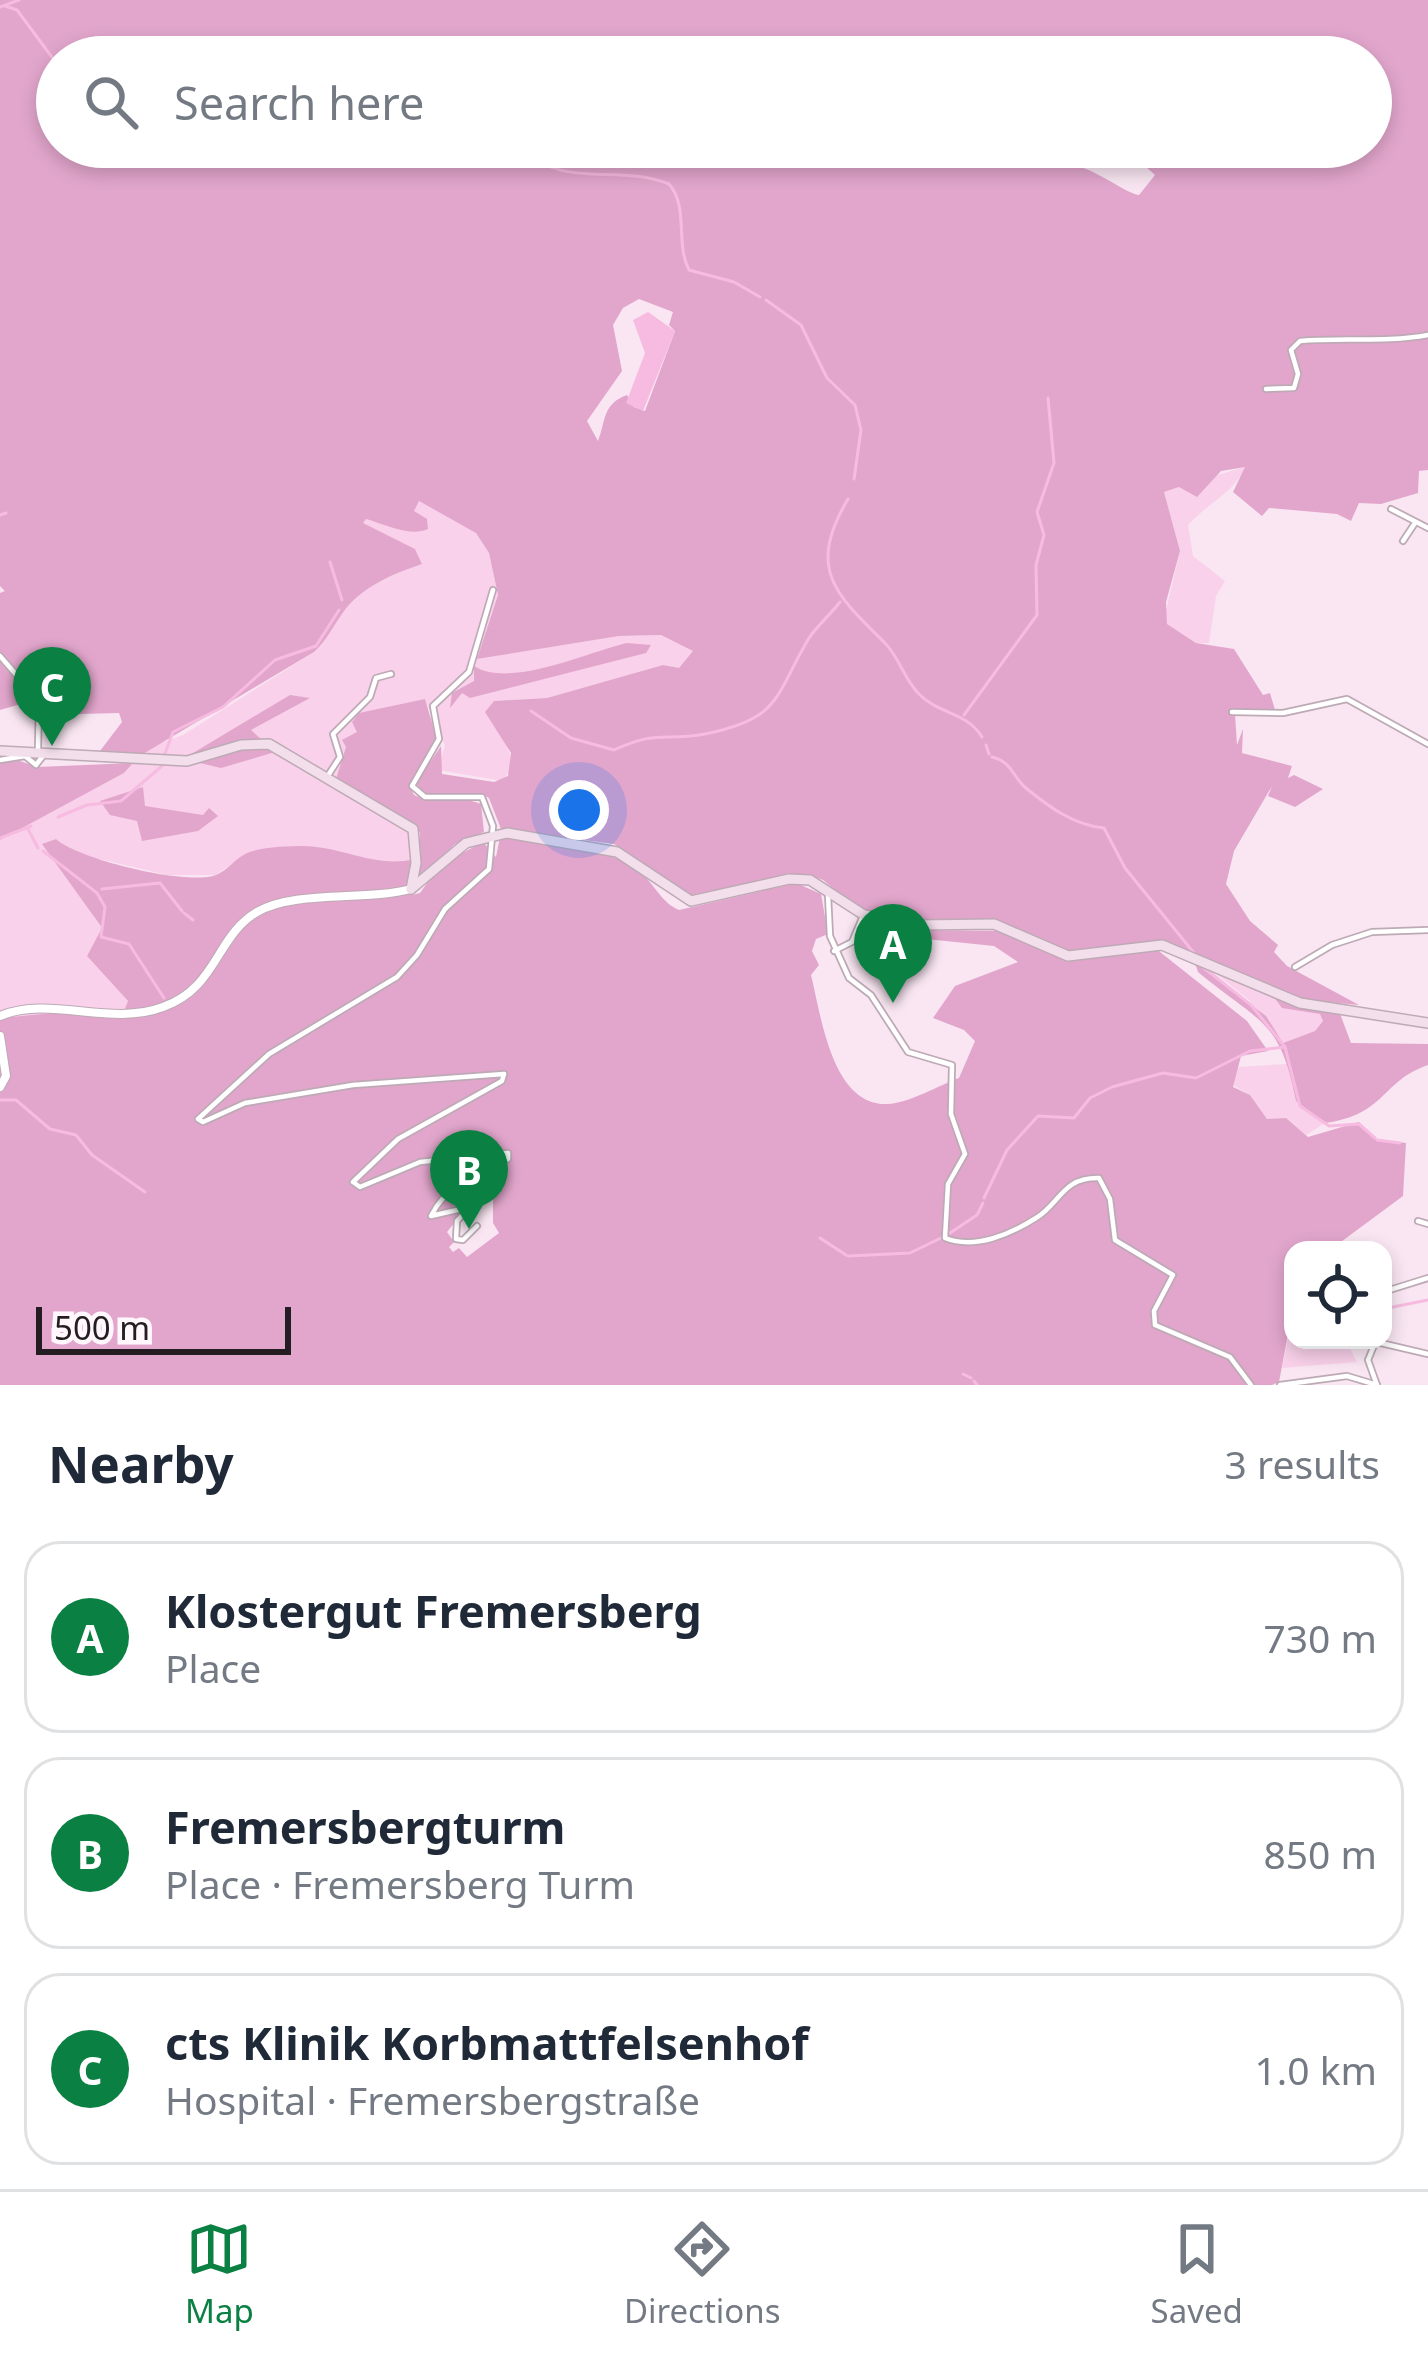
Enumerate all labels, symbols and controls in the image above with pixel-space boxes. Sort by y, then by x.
search box [36,36,1392,168]
icon: search [78,69,144,135]
text: Search here [174,72,424,133]
pin: C [13,647,91,746]
your location [549,780,609,840]
pin: A [854,904,932,1003]
pin: B [430,1130,508,1229]
map controls [1284,1241,1392,1349]
button: locate [1284,1241,1392,1349]
scale bar [36,1301,291,1354]
text: 500 m [54,1305,150,1350]
text: Nearby [48,1428,234,1498]
text: 3 results [1225,1437,1380,1490]
text: Klostergut Fremersberg [165,1580,702,1641]
text: A [77,1611,104,1664]
text: 730 m [1263,1611,1377,1664]
text: Place [165,1641,261,1694]
text: Fremersbergturm [165,1796,565,1857]
text: B [77,1827,103,1880]
text: 850 m [1263,1827,1377,1880]
text: Place · Fremersberg Turm [165,1857,635,1910]
text: cts Klinik Korbmattfelsenhof [165,2012,809,2073]
text: C [77,2043,103,2096]
text: 1.0 km [1255,2043,1377,2096]
text: Hospital · Fremersbergstraße [165,2073,700,2126]
tab: Map [185,2216,254,2333]
tab: Directions [624,2216,781,2333]
tab: Saved [1151,2216,1243,2333]

